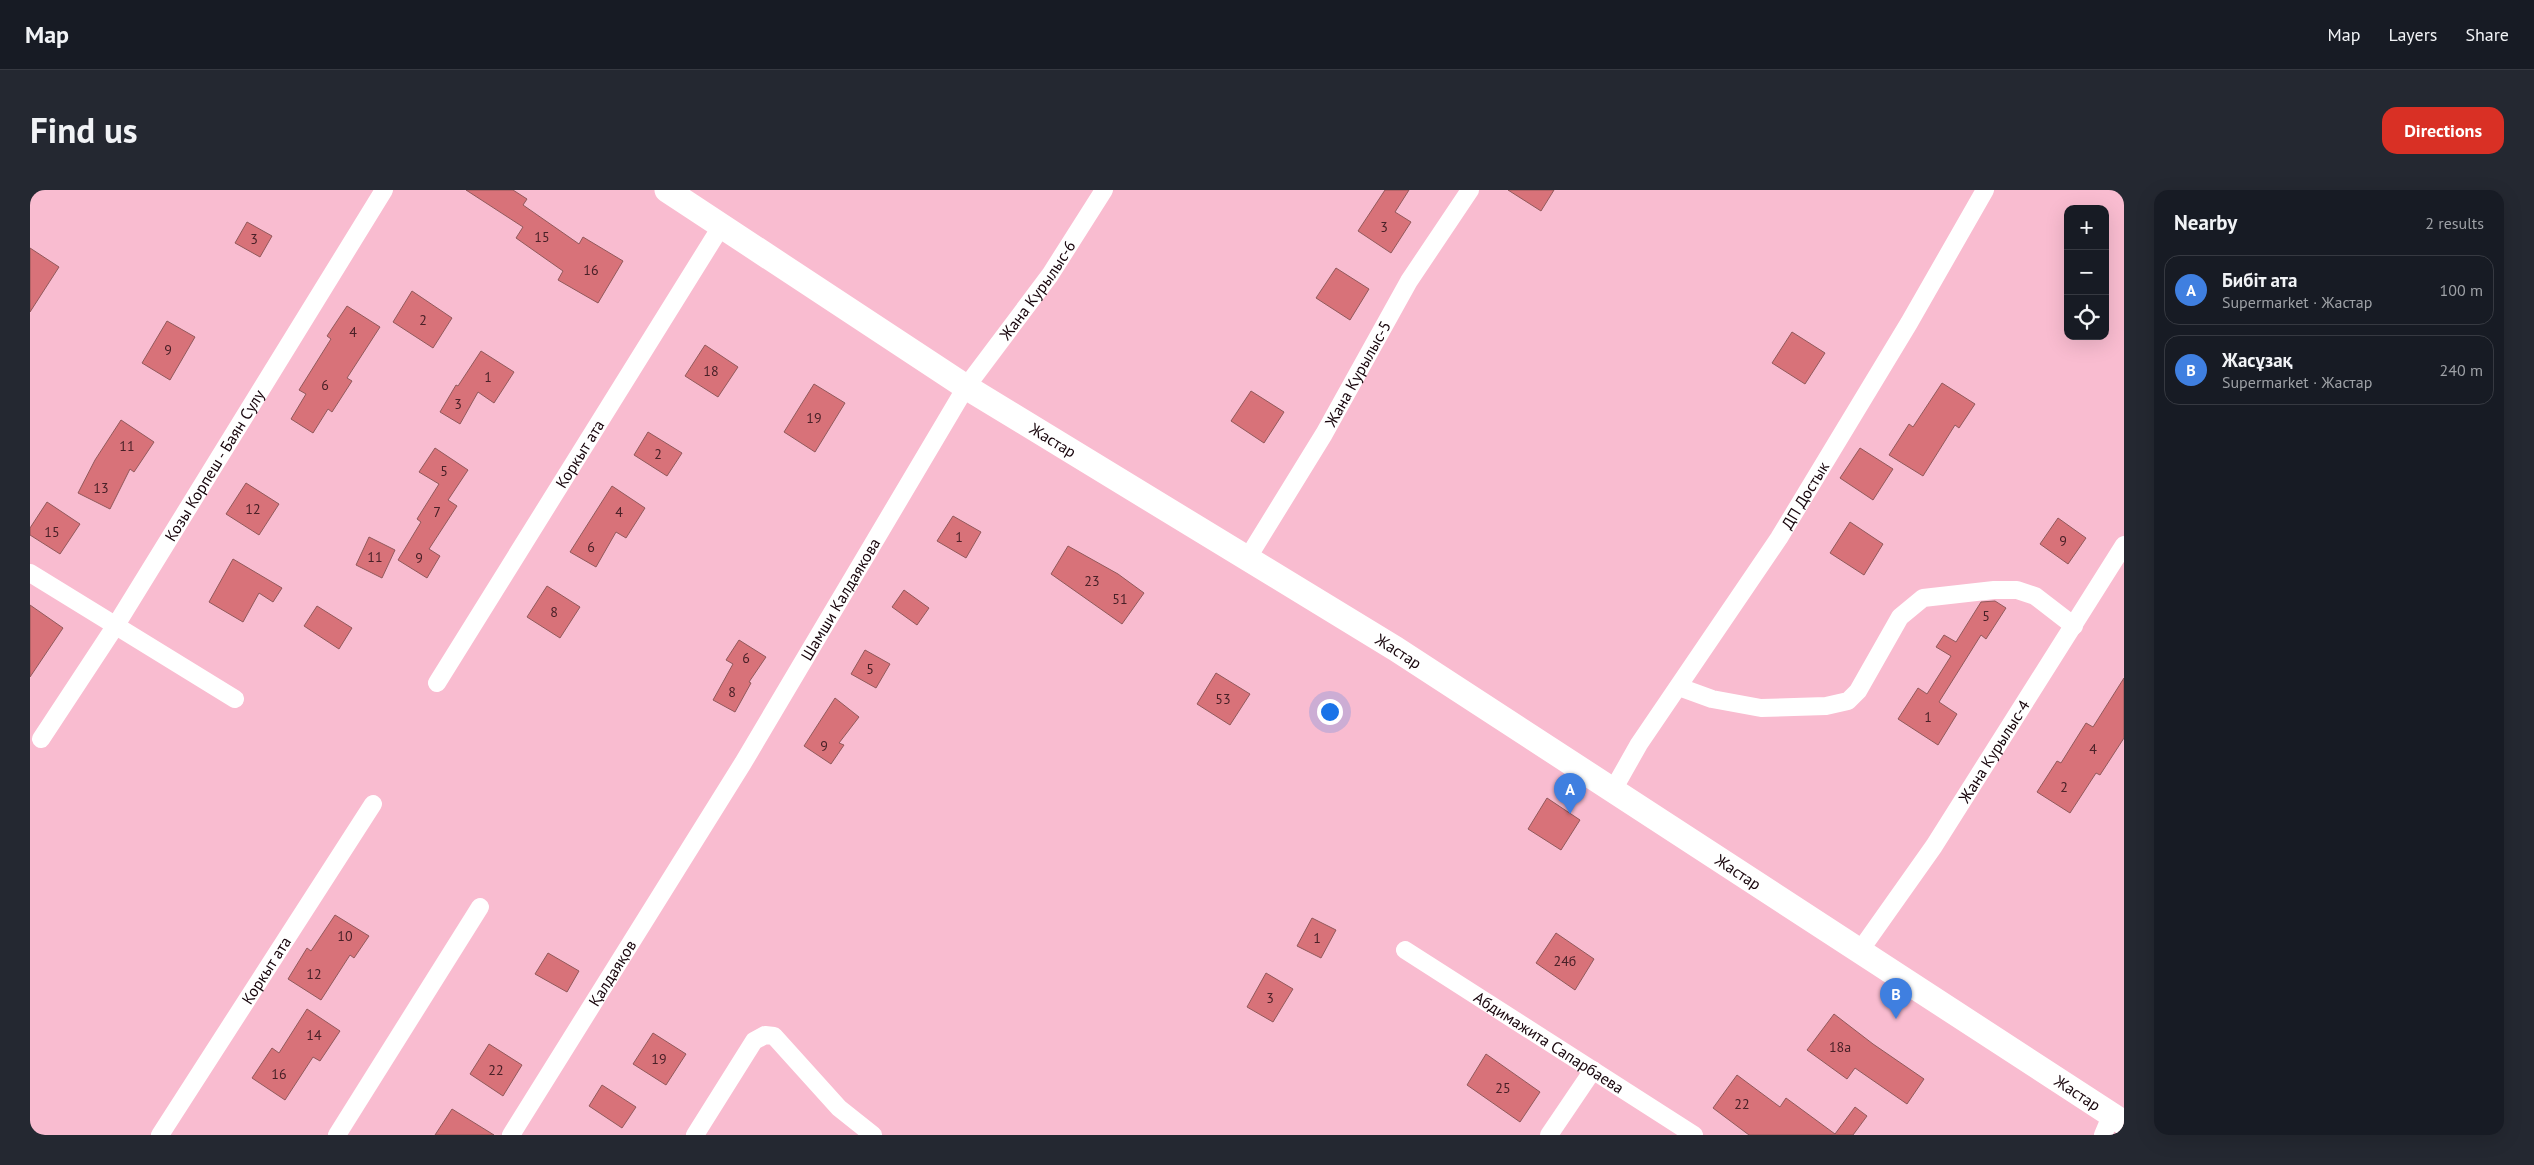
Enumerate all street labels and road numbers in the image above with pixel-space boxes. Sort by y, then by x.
street label: Жана Курылыс-6 [994,236,1080,345]
street label: Жана Курылыс-5 [1320,317,1395,431]
street label: Козы Корпеш - Баян Сулу [160,385,269,545]
street label: Коркыт ата [551,416,608,492]
street label: Жастар [1025,418,1080,462]
street label: ДП Достык [1777,457,1833,533]
street label: Шамши Калдаякова [796,534,884,664]
street label: Жастар [1371,628,1426,673]
street label: Жана Курылыс-4 [1953,696,2034,807]
street label: Жастар [1711,849,1765,894]
street label: Коркыт ата [237,933,295,1008]
street label: Қалдаяқов [584,936,640,1010]
street label: Абдимажита Сапарбаева [1470,987,1628,1098]
street label: Жастар [2050,1070,2104,1115]

